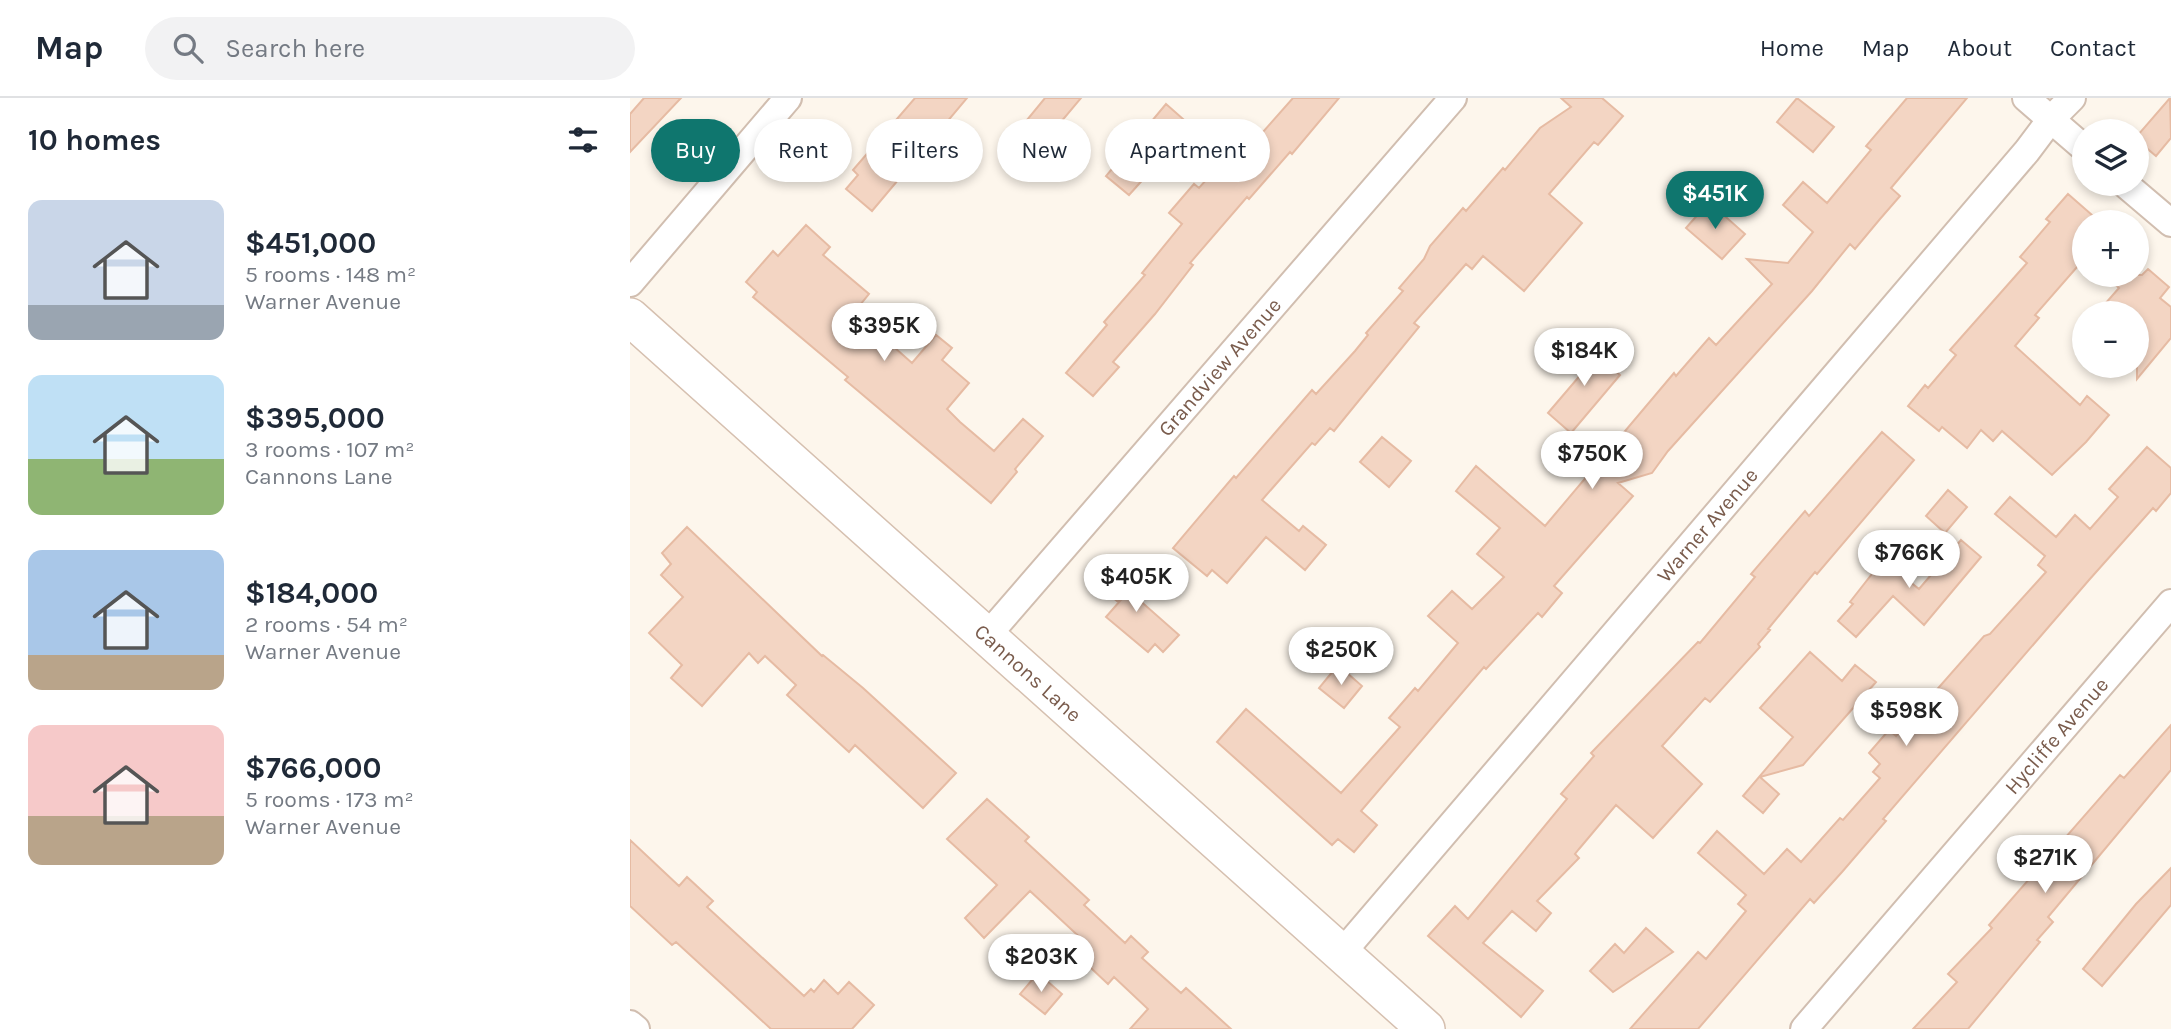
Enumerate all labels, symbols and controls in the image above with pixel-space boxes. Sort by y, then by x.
search box [145,17,635,80]
text: Map [35,29,103,67]
icon: search [169,29,207,67]
text: Search here [225,33,365,64]
text: Home [1760,34,1824,62]
text: Map [1862,34,1909,62]
text: About [1947,34,2012,62]
text: Contact [2050,34,2136,62]
chip: Buy [651,119,740,182]
chip: Rent [754,119,852,182]
chip: Filters [866,119,983,182]
chip: New [997,119,1091,182]
chip: Apartment [1105,119,1270,182]
map controls [2072,119,2149,378]
button: layers [2072,119,2149,196]
icon: filters [564,121,602,159]
text: 10 homes [28,122,161,158]
pin: $451K [1666,172,1764,231]
text: $451K [1682,180,1748,207]
button: + [2072,210,2149,287]
text: $451,000 [245,225,376,261]
icon: home [84,228,168,312]
text: 5 rooms · 148 m² [245,261,416,288]
text: Warner Avenue [245,288,401,315]
street label: Grandview Avenue [1153,293,1286,441]
button: − [2072,301,2149,378]
pin: $395K [835,303,933,363]
text: $395K [848,312,920,339]
pin: $184K [1535,328,1633,388]
text: $184K [1550,337,1618,364]
text: $395,000 [245,400,385,436]
icon: home [84,403,168,487]
pin: $750K [1543,432,1641,491]
text: 3 rooms · 107 m² [245,436,414,463]
text: $750K [1557,440,1627,467]
text: Cannons Lane [245,463,393,490]
street label: Warner Avenue [1652,463,1763,587]
pin: $766K [1860,531,1958,590]
text: $766K [1874,539,1944,566]
pin: $405K [1087,554,1185,614]
text: $405K [1100,563,1172,590]
text: $184,000 [245,575,378,611]
icon: home [84,578,168,662]
text: 2 rooms · 54 m² [245,611,408,638]
street label: Cannons Lane [970,619,1086,727]
pin: $250K [1292,628,1390,687]
text: $250K [1305,636,1377,663]
text: Warner Avenue [245,638,401,665]
street label: Hycliffe Avenue [2000,673,2113,799]
pin: $598K [1857,688,1955,748]
text: $598K [1869,697,1943,724]
text: $766,000 [245,750,382,786]
icon: home [84,753,168,837]
text: 5 rooms · 173 m² [245,786,414,813]
text: Warner Avenue [245,813,401,840]
pin: $271K [1996,836,2094,895]
text: $271K [2013,844,2077,871]
pin: $203K [992,934,1090,994]
text: $203K [1004,943,1078,970]

